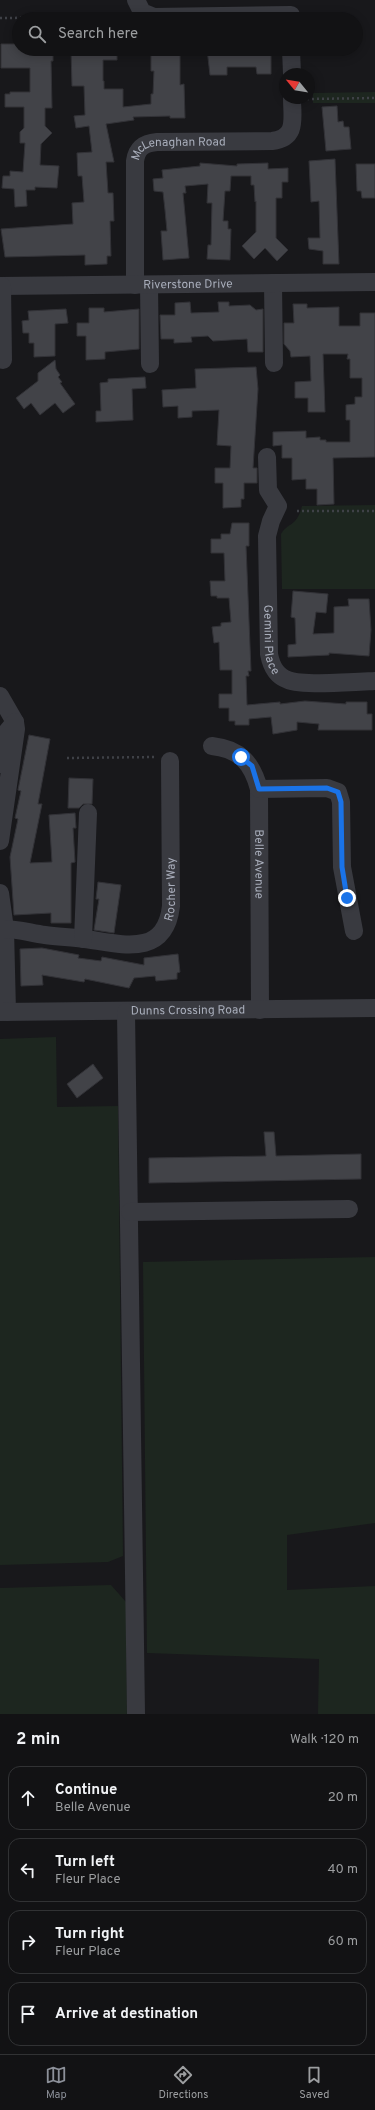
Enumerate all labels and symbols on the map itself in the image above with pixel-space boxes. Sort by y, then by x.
north arrow [279,68,315,104]
street label: McLenaghan Road [128,134,226,163]
street label: Riverstone Drive [143,277,233,293]
street label: Gemini Place [259,605,283,679]
route start [232,748,250,766]
street label: Belle Avenue [250,829,266,899]
street label: Rocher Way [161,857,180,923]
route end [338,889,356,907]
street label: Dunns Crossing Road [131,1002,245,1020]

